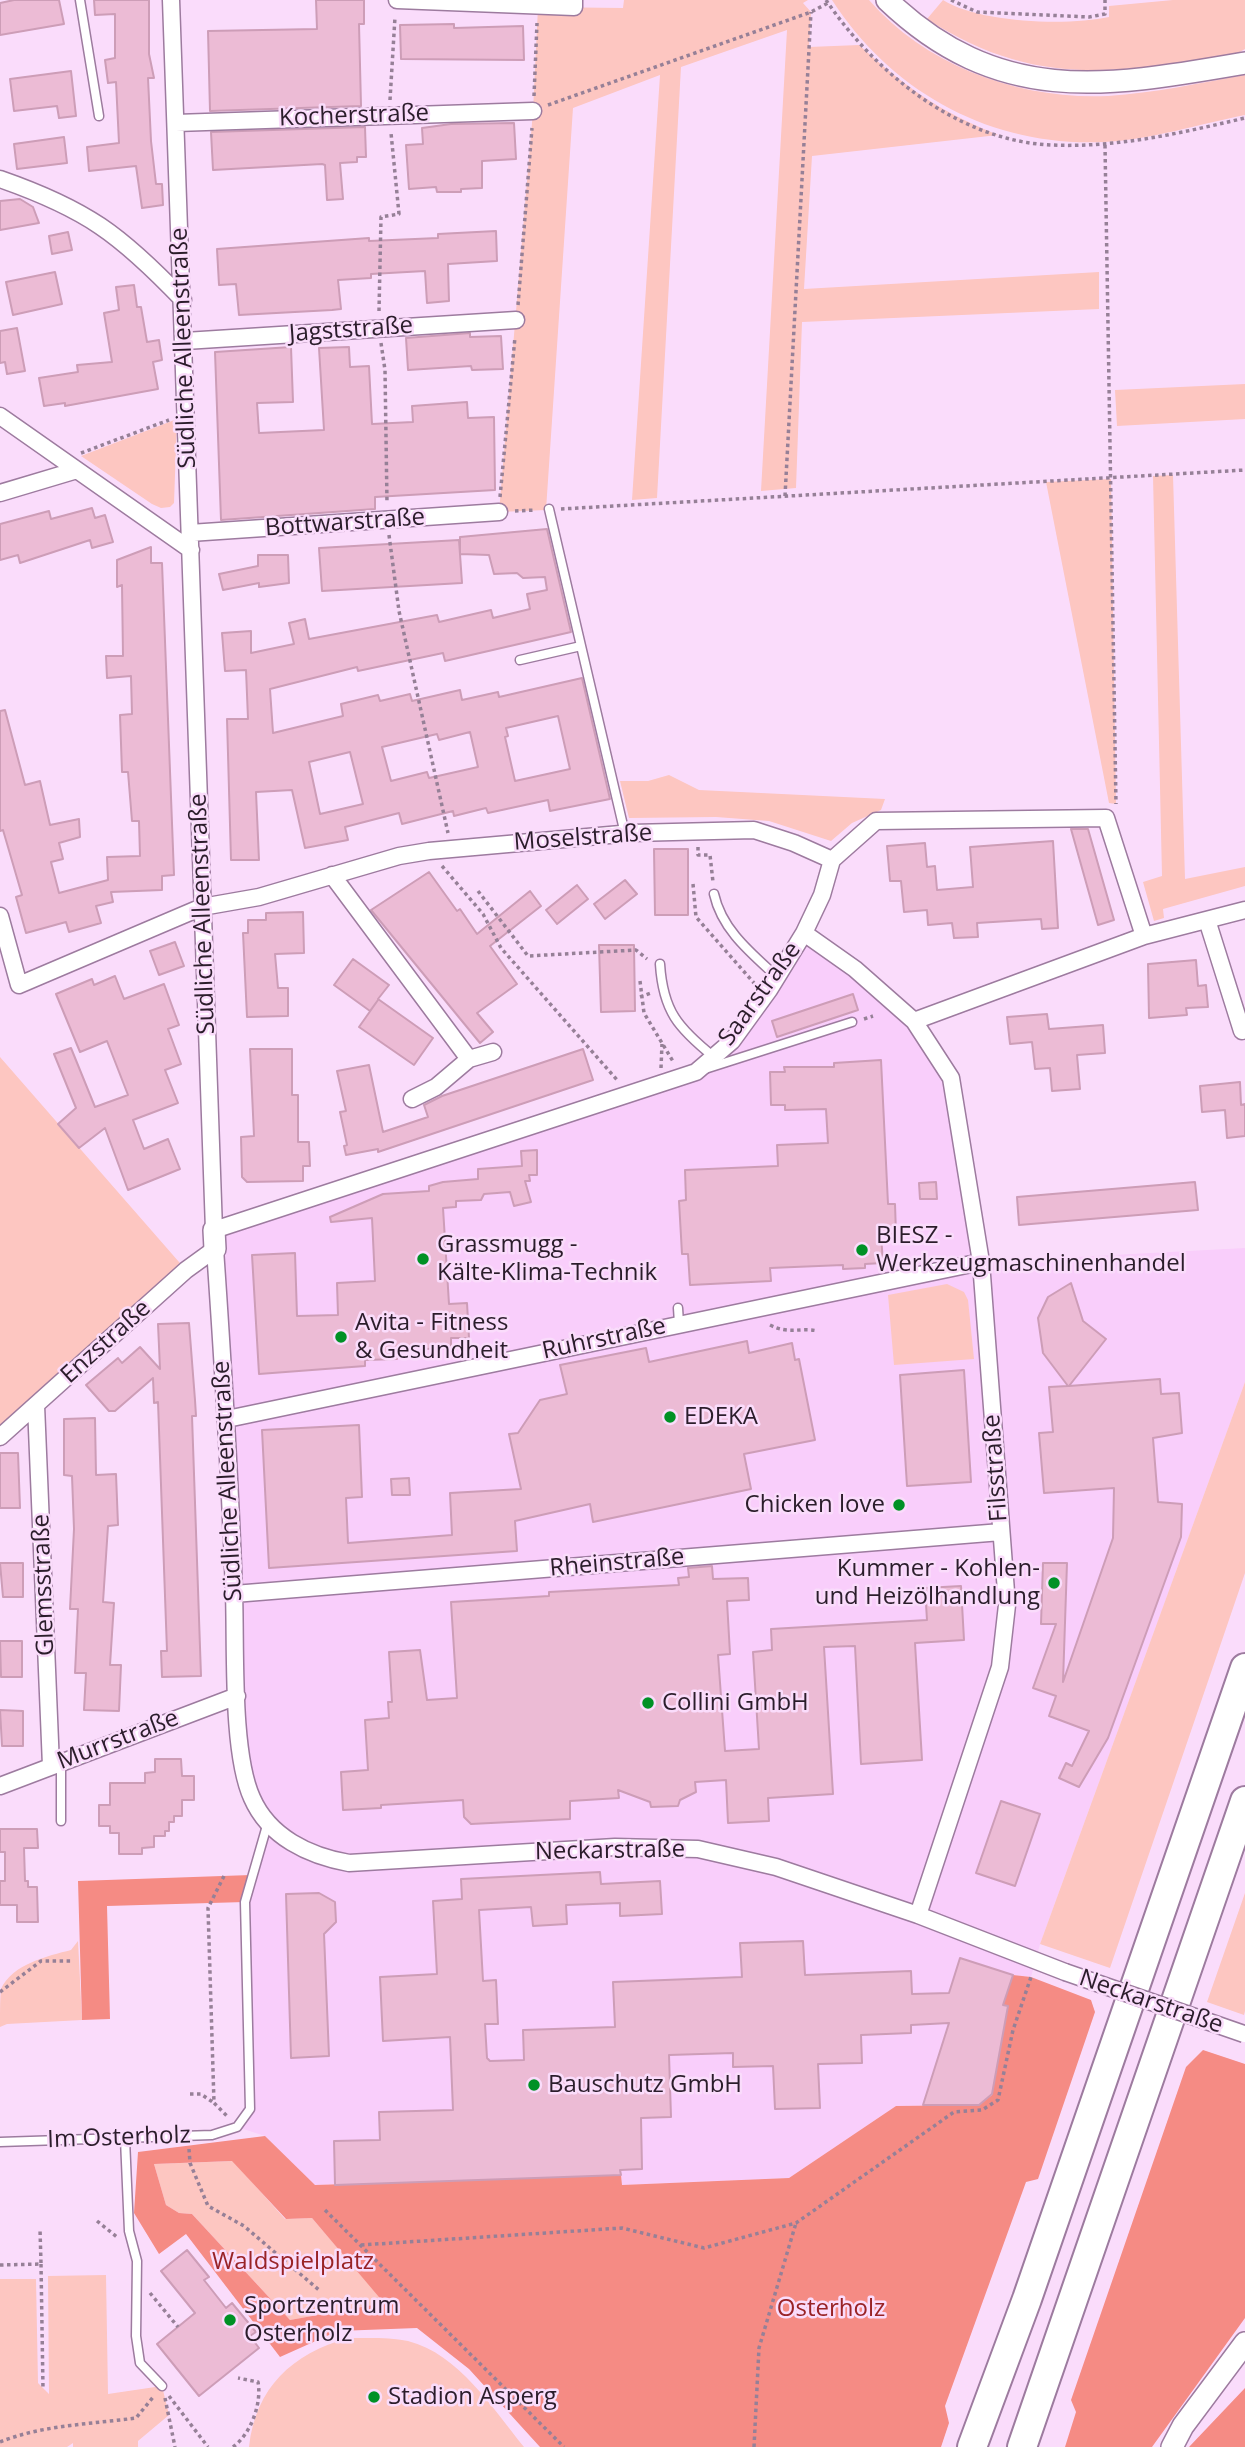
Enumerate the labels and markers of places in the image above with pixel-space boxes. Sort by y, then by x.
place label: BIESZ - Werkzeugmaschinenhandel [876,1222,1186,1278]
place label: Grassmugg - Kälte-Klima-Technik [437,1231,657,1287]
marker: BIESZ - Werkzeugmaschinenhandel [854,1242,870,1258]
marker: Grassmugg - Kälte-Klima-Technik [415,1251,431,1267]
place label: Avita - Fitness & Gesundheit [355,1309,508,1365]
marker: Avita - Fitness & Gesundheit [333,1329,349,1345]
place label: EDEKA [684,1403,758,1431]
marker: EDEKA [662,1409,678,1425]
place label: Chicken love [745,1491,885,1519]
marker: Chicken love [891,1497,907,1513]
place label: Kummer - Kohlen- und Heizölhandlung [815,1555,1040,1611]
marker: Kummer - Kohlen- und Heizölhandlung [1046,1575,1062,1591]
place label: Collini GmbH [662,1689,809,1717]
marker: Collini GmbH [640,1695,656,1711]
place label: Bauschutz GmbH [548,2071,742,2099]
marker: Bauschutz GmbH [526,2077,542,2093]
place label: Sportzentrum Osterholz [244,2292,399,2348]
marker: Sportzentrum Osterholz [222,2312,238,2328]
place label: Stadion Asperg [388,2383,557,2411]
marker: Stadion Asperg [366,2389,382,2405]

